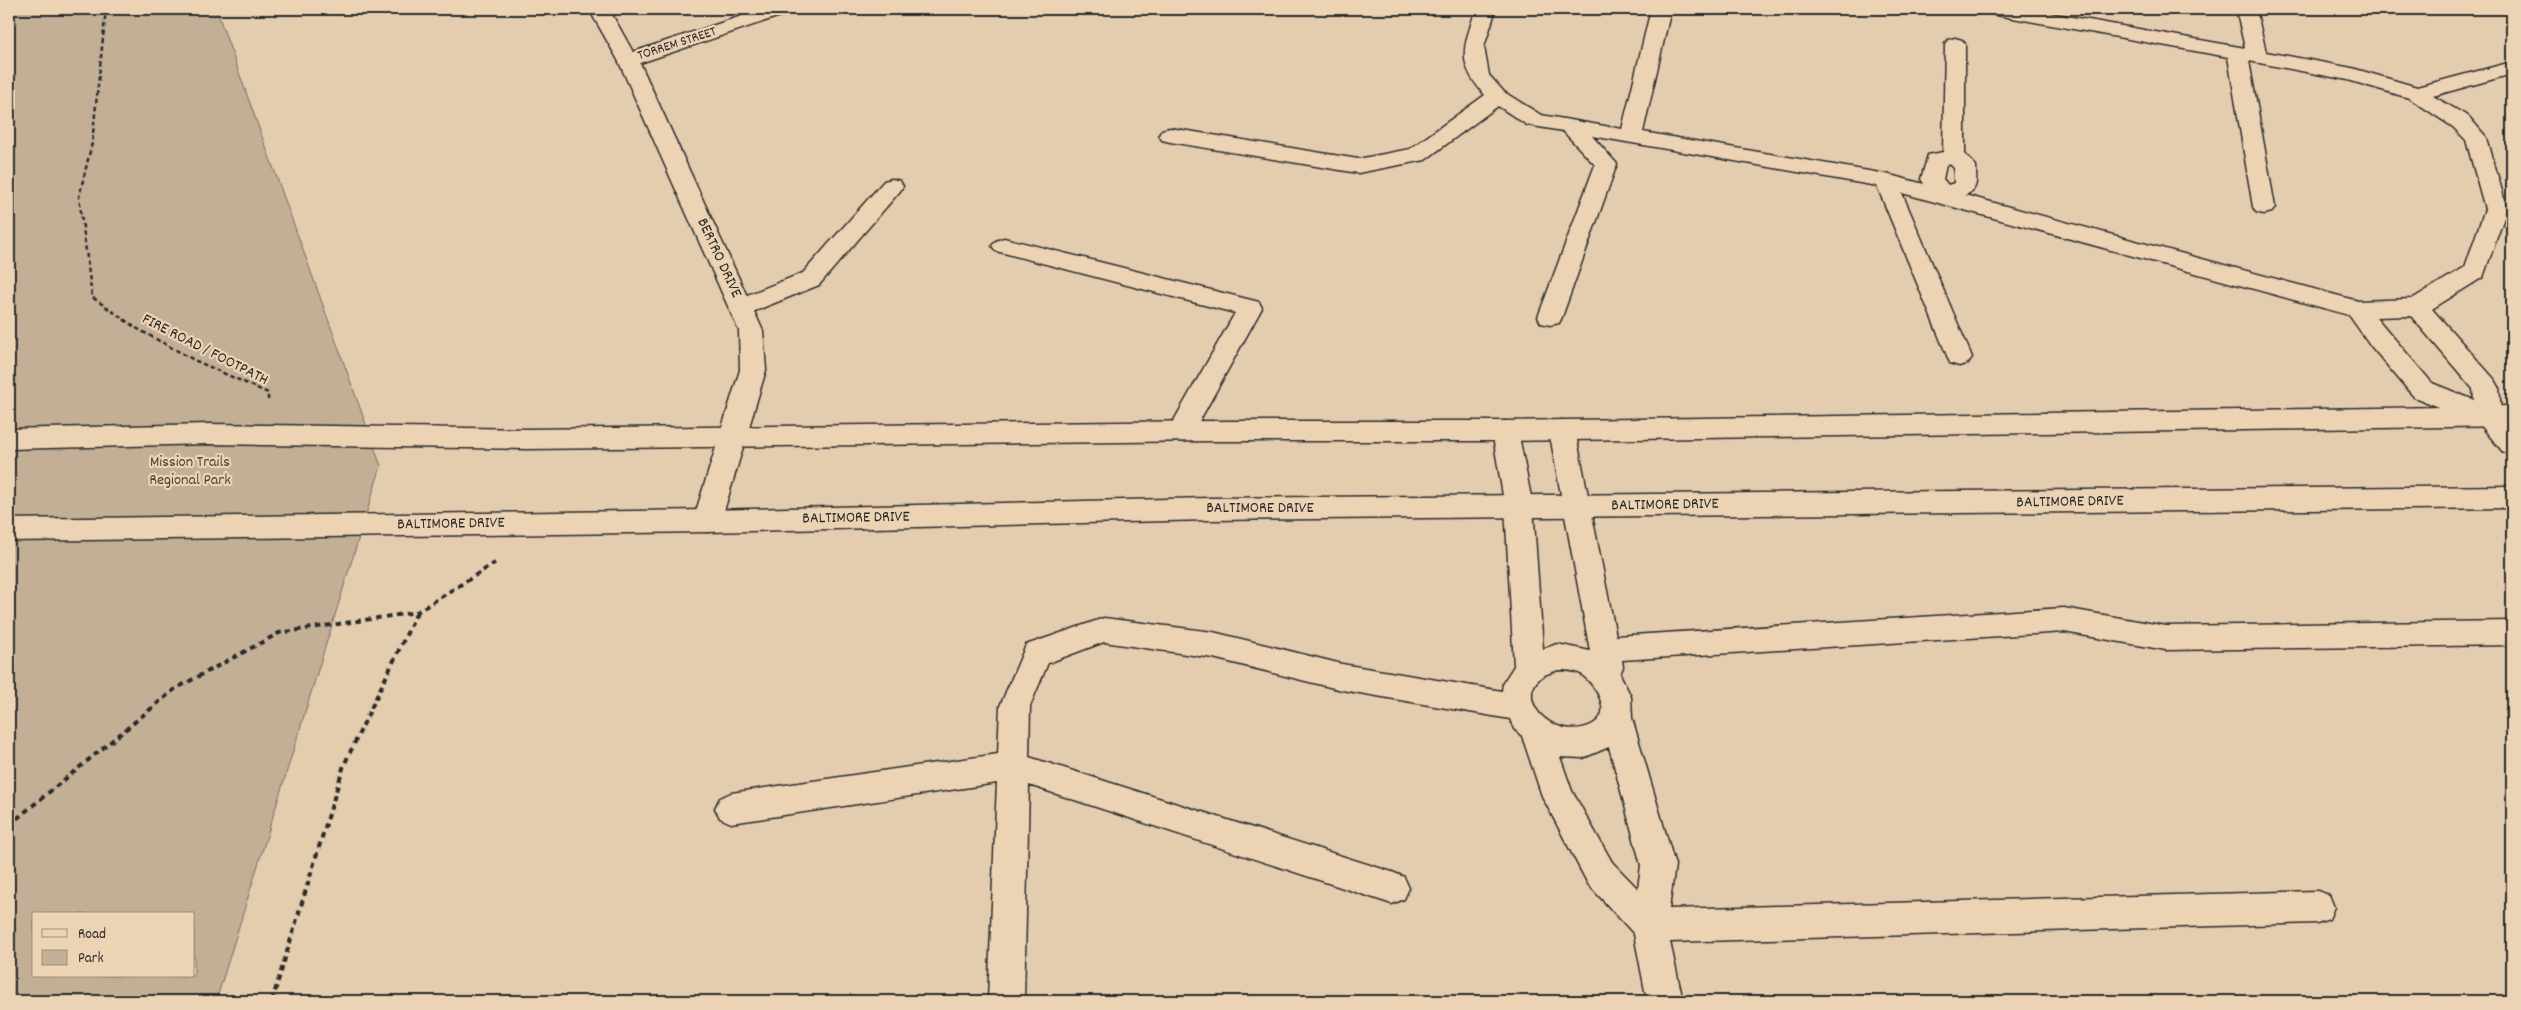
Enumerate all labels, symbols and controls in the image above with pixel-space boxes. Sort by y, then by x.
street label: TORREM STREET [635,22,719,66]
street label: BERTRO DRIVE [690,214,748,302]
street label: FIRE ROAD / FOOTPATH [138,308,272,392]
park label: Mission Trails Regional Park [149,451,231,492]
street label: BALTIMORE DRIVE [2016,490,2125,514]
street label: BALTIMORE DRIVE [1611,493,1720,517]
street label: BALTIMORE DRIVE [1206,497,1314,520]
street label: BALTIMORE DRIVE [802,506,911,530]
street label: BALTIMORE DRIVE [397,512,506,536]
legend [32,912,195,978]
text: Road [78,924,106,946]
text: Park [78,948,104,970]

